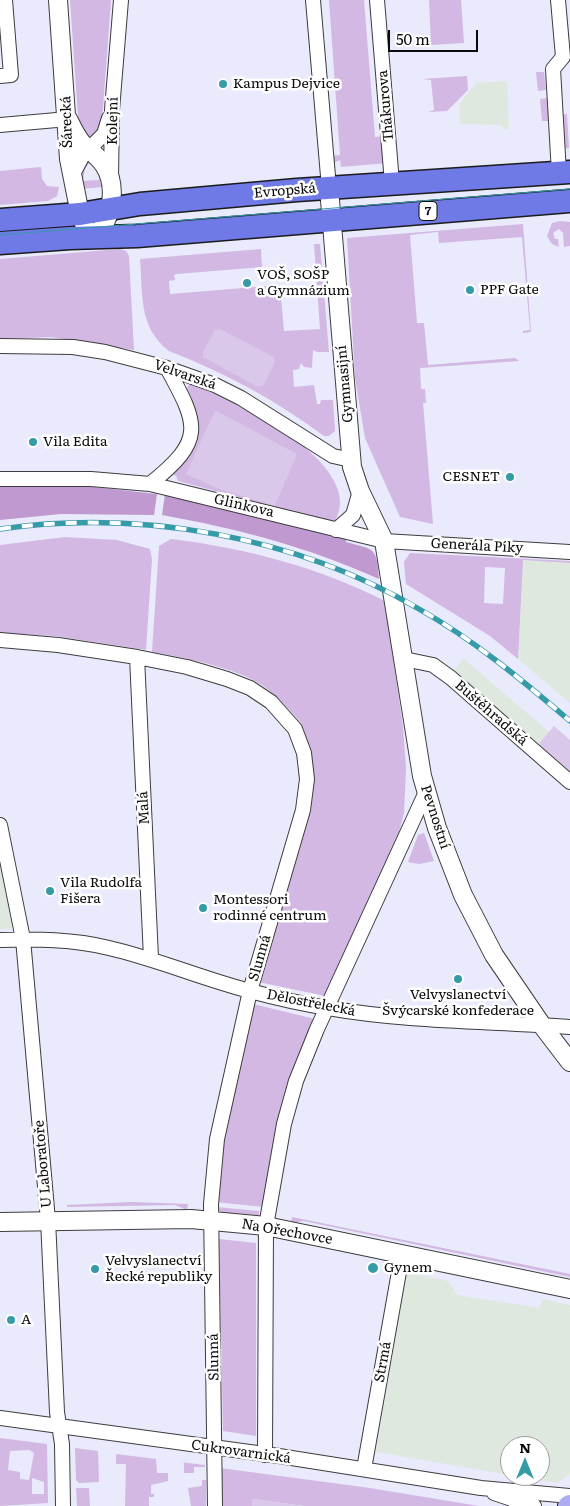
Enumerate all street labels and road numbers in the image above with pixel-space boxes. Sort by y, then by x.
street label: Thákurova [374,69,398,143]
street label: Šárecká [58,96,76,148]
street label: Kolejní [104,97,122,145]
street label: Evropská [253,180,317,202]
road number: 7 [419,202,437,220]
street label: Gymnasijní [333,345,357,423]
street label: Velvarská [152,357,218,393]
street label: Glinkova [212,491,276,521]
street label: Generála Píky [430,535,524,557]
street label: Buštěhradská [451,677,531,749]
street label: Pevnostní [417,783,453,851]
street label: Malá [135,791,153,825]
street label: Slunná [245,933,275,983]
street label: Dělostřelecká [265,986,357,1020]
street label: U Laboratoře [31,1119,55,1209]
street label: Na Ořechovce [240,1216,334,1248]
street label: Slunná [205,1333,223,1381]
street label: Strmá [371,1340,395,1384]
street label: Cukrovarnická [190,1437,292,1467]

